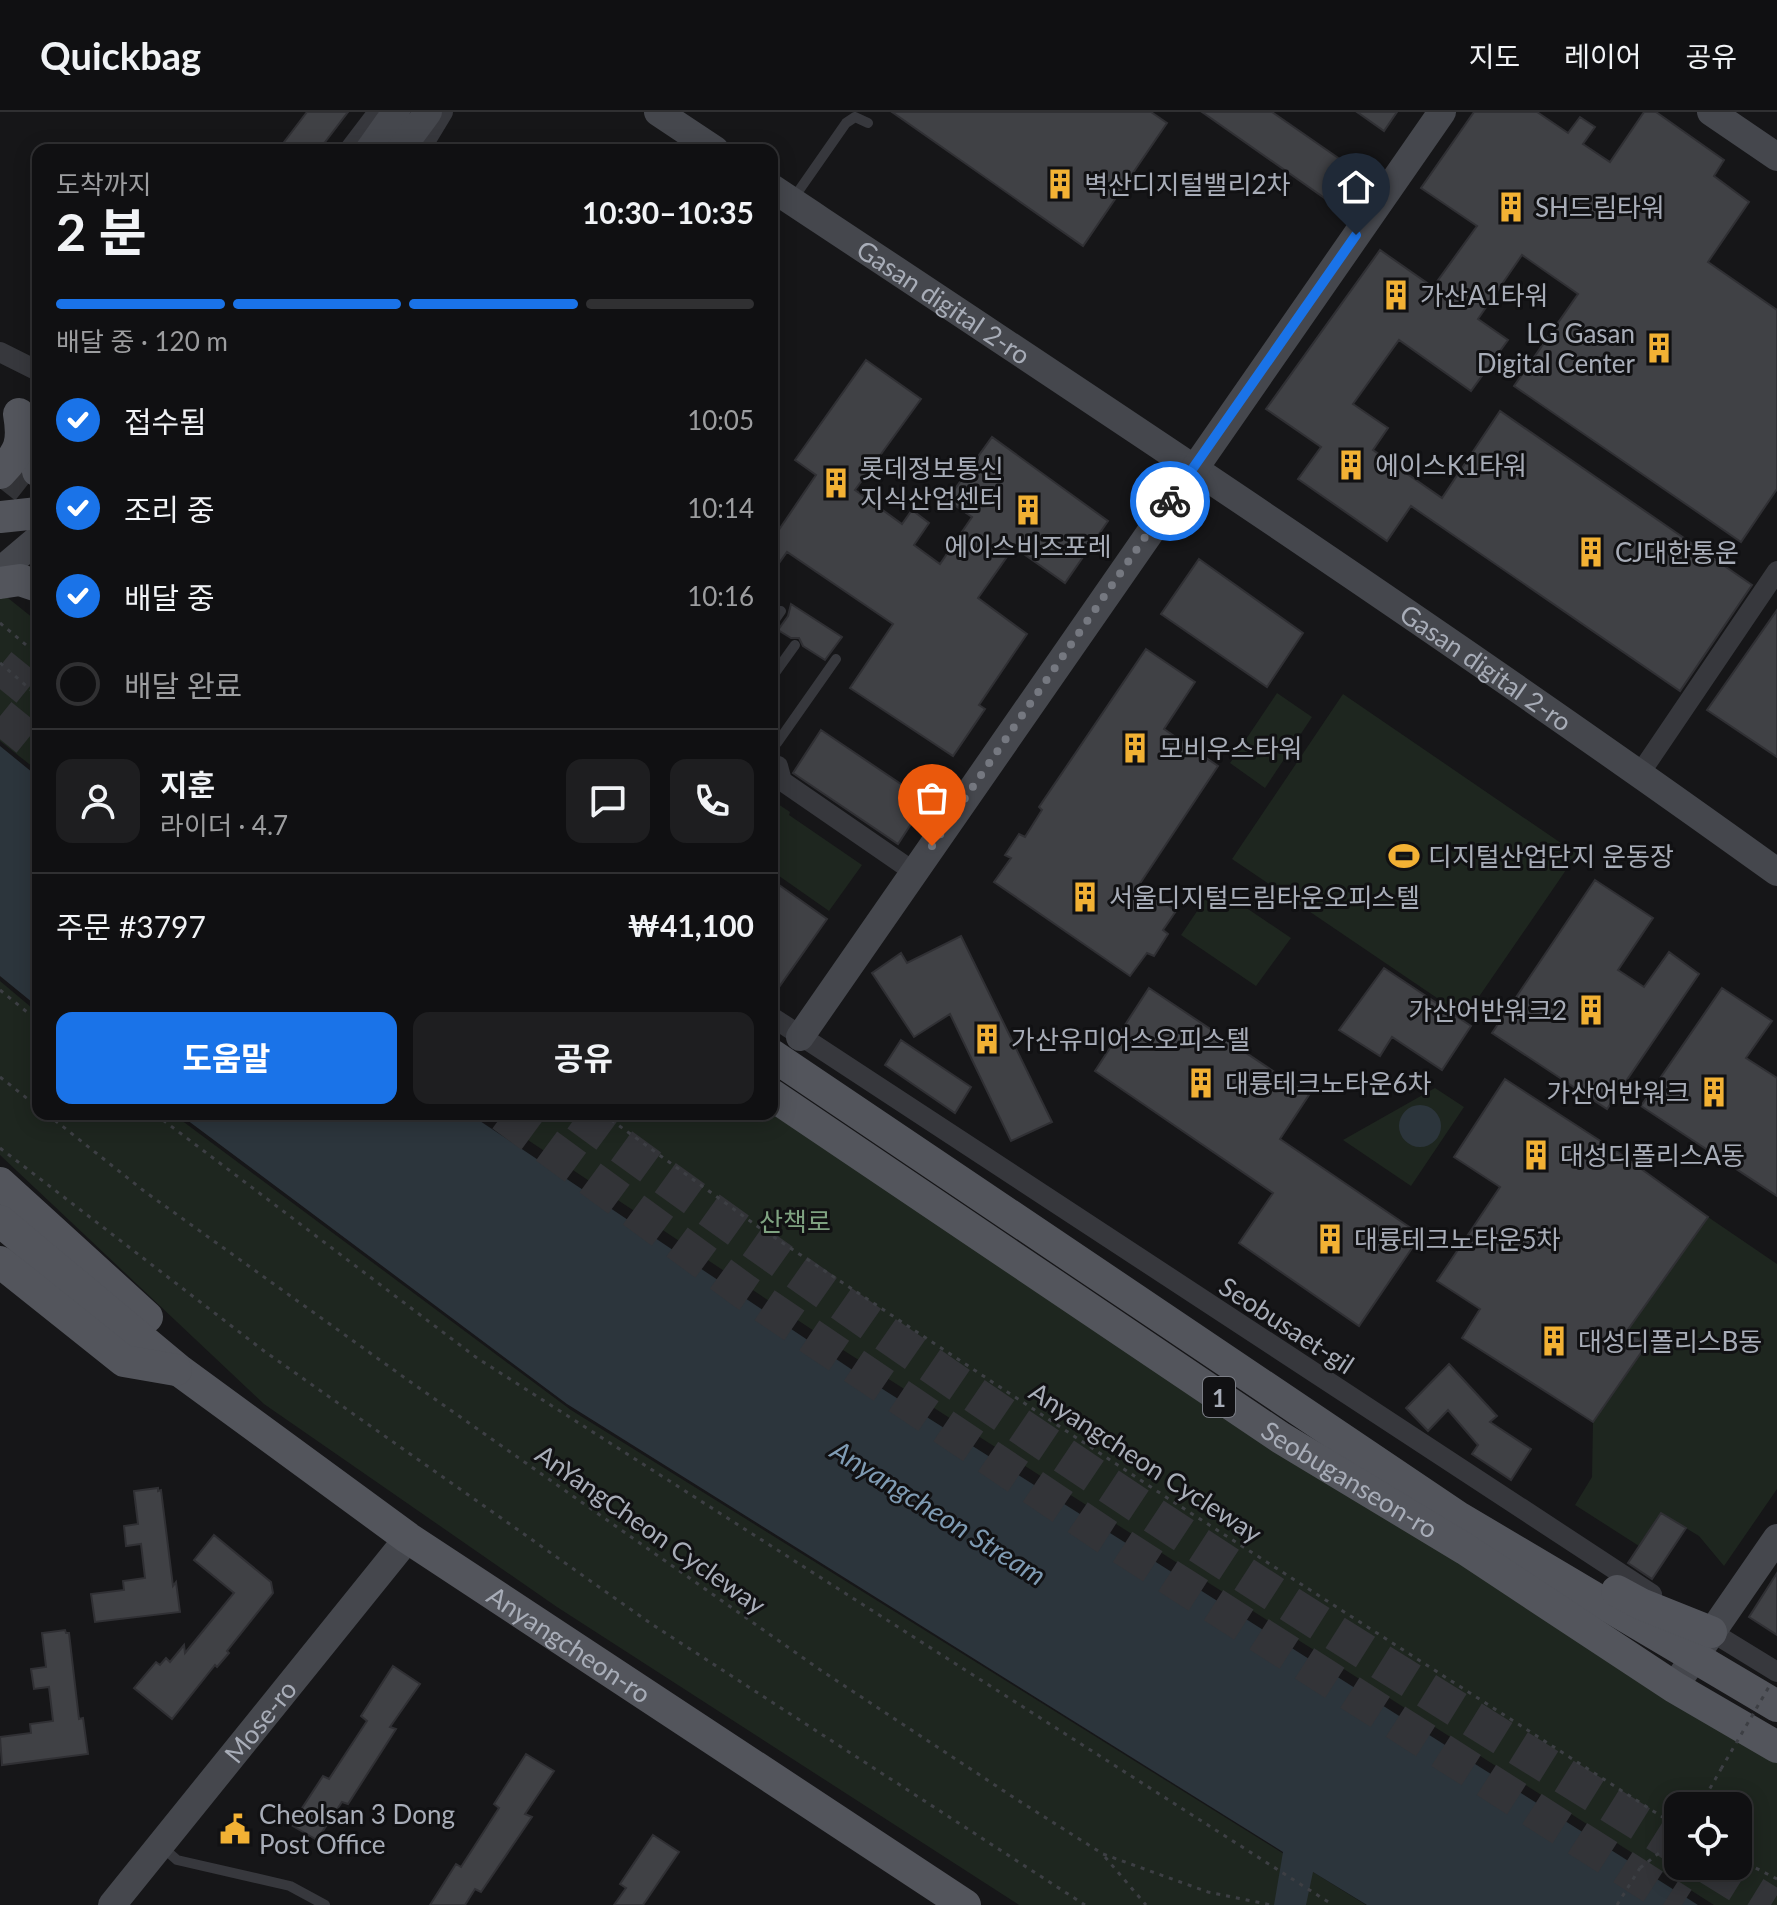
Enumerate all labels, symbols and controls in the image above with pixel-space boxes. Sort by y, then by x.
text: Quickbag [40,32,201,78]
text: 지도 [1469,39,1520,73]
text: 레이어 [1564,39,1641,73]
text: 공유 [1685,39,1737,73]
pin [1322,153,1390,235]
icon: home [1334,165,1378,209]
building icon: 벽산디지털밸리2차 [1043,167,1077,201]
text: 도착까지 [56,168,152,200]
place label: 벽산디지털밸리2차 [1084,168,1291,200]
building icon: SH드림타워 [1494,190,1528,224]
place label: SH드림타워 [1535,191,1665,223]
text: 10:30–10:35 [582,194,754,230]
text: 2 분 [56,200,147,262]
street label: Gasan digital 2-ro [851,233,1036,371]
building icon: 가산A1타워 [1379,278,1413,312]
place label: 가산A1타워 [1420,279,1548,311]
place label: LG Gasan Digital Center [1477,317,1636,379]
text: 배달 중 · 120 m [56,325,228,357]
building icon: LG Gasan Digital Center [1642,331,1676,365]
icon: check [56,398,100,442]
text: 접수됨 [124,403,207,439]
text: 10:05 [687,404,754,436]
building icon: 에이스K1타워 [1334,448,1368,482]
place label: 에이스K1타워 [1375,449,1527,481]
place label: 롯데정보통신 지식산업센터 [860,452,1004,514]
courier [1130,461,1210,541]
building icon: 롯데정보통신 지식산업센터 [819,466,853,500]
icon: bike [1148,479,1192,523]
icon: check [56,486,100,530]
text: 조리 중 [124,491,214,527]
text: 10:14 [687,492,754,524]
building icon: 에이스비즈포레 [1011,493,1045,527]
place label: 에이스비즈포레 [944,530,1112,562]
building icon: CJ대한통운 [1574,535,1608,569]
place label: CJ대한통운 [1615,536,1739,568]
icon: check [56,574,100,618]
text: 배달 중 [124,579,214,615]
text: 10:16 [687,580,754,612]
street label: Gasan digital 2-ro [1394,597,1578,738]
text: 배달 완료 [124,667,242,703]
building icon: 모비우스타워 [1118,731,1152,765]
place label: 모비우스타워 [1159,732,1303,764]
button: person [56,759,140,843]
button: chat [566,759,650,843]
button: phone [670,759,754,843]
pin [898,764,966,846]
text: 지훈 [160,766,215,802]
icon: bag [910,776,954,820]
text: 라이더 · 4.7 [160,809,288,841]
sports icon: 디지털산업단지 운동장 [1387,839,1421,873]
place label: 디지털산업단지 운동장 [1428,840,1674,872]
building icon: 서울디지털드림타운오피스텔 [1068,880,1102,914]
place label: 서울디지털드림타운오피스텔 [1109,881,1420,913]
text: ₩41,100 [628,907,754,943]
text: 주문 #3797 [56,908,206,944]
building icon: 가산어반워크2 [1574,993,1608,1027]
place label: 가산어반워크2 [1408,994,1567,1026]
button: 도움말 [56,1012,397,1104]
button: 공유 [413,1012,754,1104]
building icon: 가산유미어스오피스텔 [970,1022,1004,1056]
place label: 가산유미어스오피스텔 [1011,1023,1250,1055]
building icon: 대륭테크노타운6차 [1184,1066,1218,1100]
place label: 대륭테크노타운6차 [1225,1067,1432,1099]
building icon: 가산어반워크 [1697,1075,1731,1109]
place label: 가산어반워크 [1546,1076,1690,1108]
building icon: 대성디폴리스A동 [1519,1138,1553,1172]
place label: 대성디폴리스A동 [1560,1139,1745,1171]
park label: 산책로 [759,1205,831,1237]
building icon: 대륭테크노타운5차 [1313,1222,1347,1256]
place label: 대륭테크노타운5차 [1354,1223,1561,1255]
street label: Seobusaet-gil [1214,1270,1360,1380]
building icon: 대성디폴리스B동 [1537,1324,1571,1358]
place label: 대성디폴리스B동 [1578,1325,1762,1357]
street label: Anyangcheon Cycleway [1024,1375,1269,1549]
road number: 1 [1203,1377,1235,1417]
street label: Seobuganseon-ro [1256,1414,1444,1545]
water label: Anyangcheon Stream [825,1432,1053,1592]
street label: AnYangCheon Cycleway [530,1437,773,1621]
street label: Anyangcheon-ro [482,1579,657,1710]
street label: Mose-ro [217,1674,303,1769]
map controls [1664,1792,1752,1880]
button: locate [1664,1792,1752,1880]
place label: Cheolsan 3 Dong Post Office [259,1798,455,1860]
public building icon: Cheolsan 3 Dong Post Office [218,1812,252,1846]

